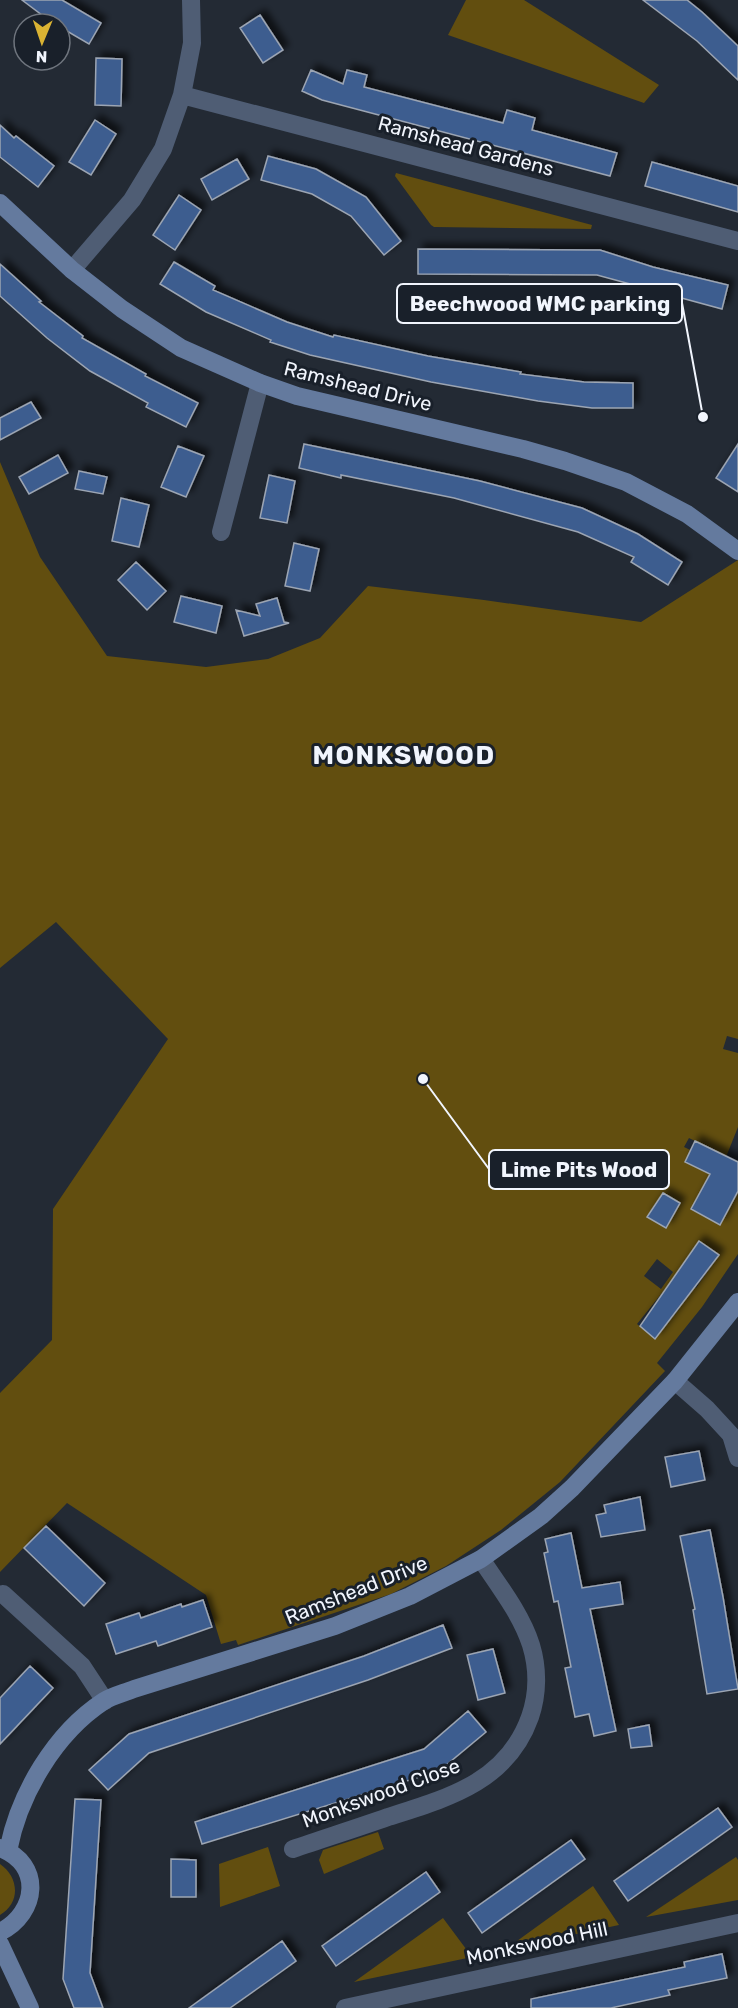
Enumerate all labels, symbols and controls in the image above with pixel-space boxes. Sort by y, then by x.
north arrow [12,12,72,72]
text: N [35,47,48,66]
street label: Ramshead Gardens [376,111,556,181]
callout: Beechwood WMC parking [397,284,682,323]
text: Beechwood WMC parking [410,291,670,316]
street label: Ramshead Drive [282,356,434,416]
district label: MONKSWOOD [312,740,496,771]
callout: Lime Pits Wood [489,1150,669,1189]
text: Lime Pits Wood [501,1157,657,1182]
street label: Ramshead Drive [281,1551,431,1629]
street label: Monkswood Close [299,1753,463,1833]
street label: Monkswood Hill [464,1916,610,1970]

